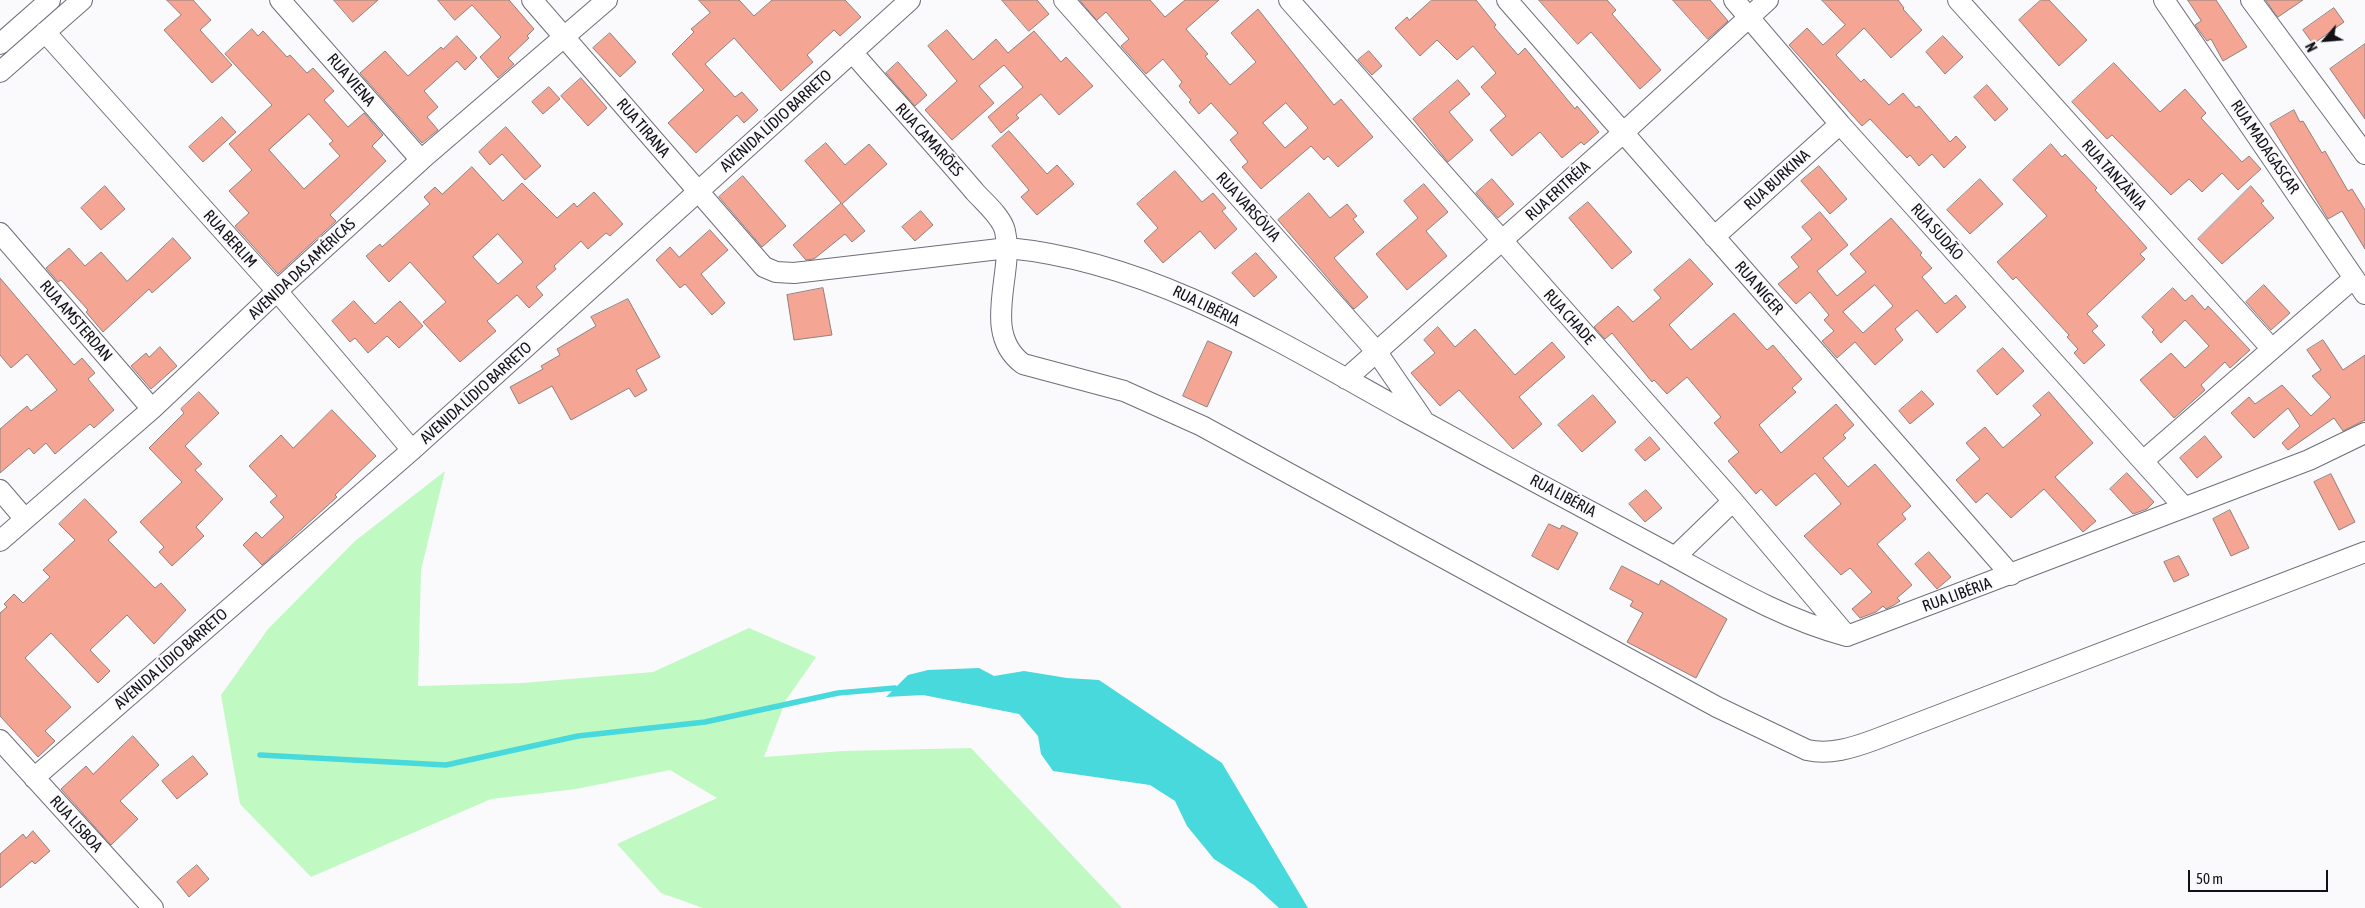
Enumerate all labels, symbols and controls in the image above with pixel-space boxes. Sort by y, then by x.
north arrow [2300,15,2350,65]
text: N [2303,40,2321,54]
street label: RUA VIENA [323,50,379,110]
street label: AVENIDA LÍDIO BARRETO [716,66,836,176]
street label: RUA TIRANA [612,95,674,161]
street label: RUA MADAGASCAR [2227,96,2303,198]
street label: RUA CAMARÕES [891,99,967,181]
street label: RUA TANZÂNIA [2078,136,2150,214]
street label: RUA BURKINA [1740,146,1814,214]
street label: RUA ERITRÉIA [1522,157,1594,225]
street label: RUA VARSÓVIA [1212,168,1284,246]
street label: RUA SUDÃO [1907,200,1967,264]
street label: RUA BERLIM [199,206,261,272]
street label: AVENIDA DAS AMÉRICAS [244,214,360,324]
street label: RUA NIGER [1731,257,1787,319]
street label: RUA AMSTERDAN [36,277,116,365]
street label: RUA LIBÉRIA [1169,282,1243,330]
street label: RUA CHADE [1539,285,1599,349]
street label: AVENIDA LÍDIO BARRETO [416,338,536,448]
street label: RUA LIBÉRIA [1527,471,1599,521]
street label: RUA LIBÉRIA [1920,574,1994,616]
street label: AVENIDA LÍDIO BARRETO [110,605,232,713]
street label: RUA LISBOA [46,792,106,856]
scale bar [2190,860,2330,892]
text: 50 m [2196,870,2223,887]

